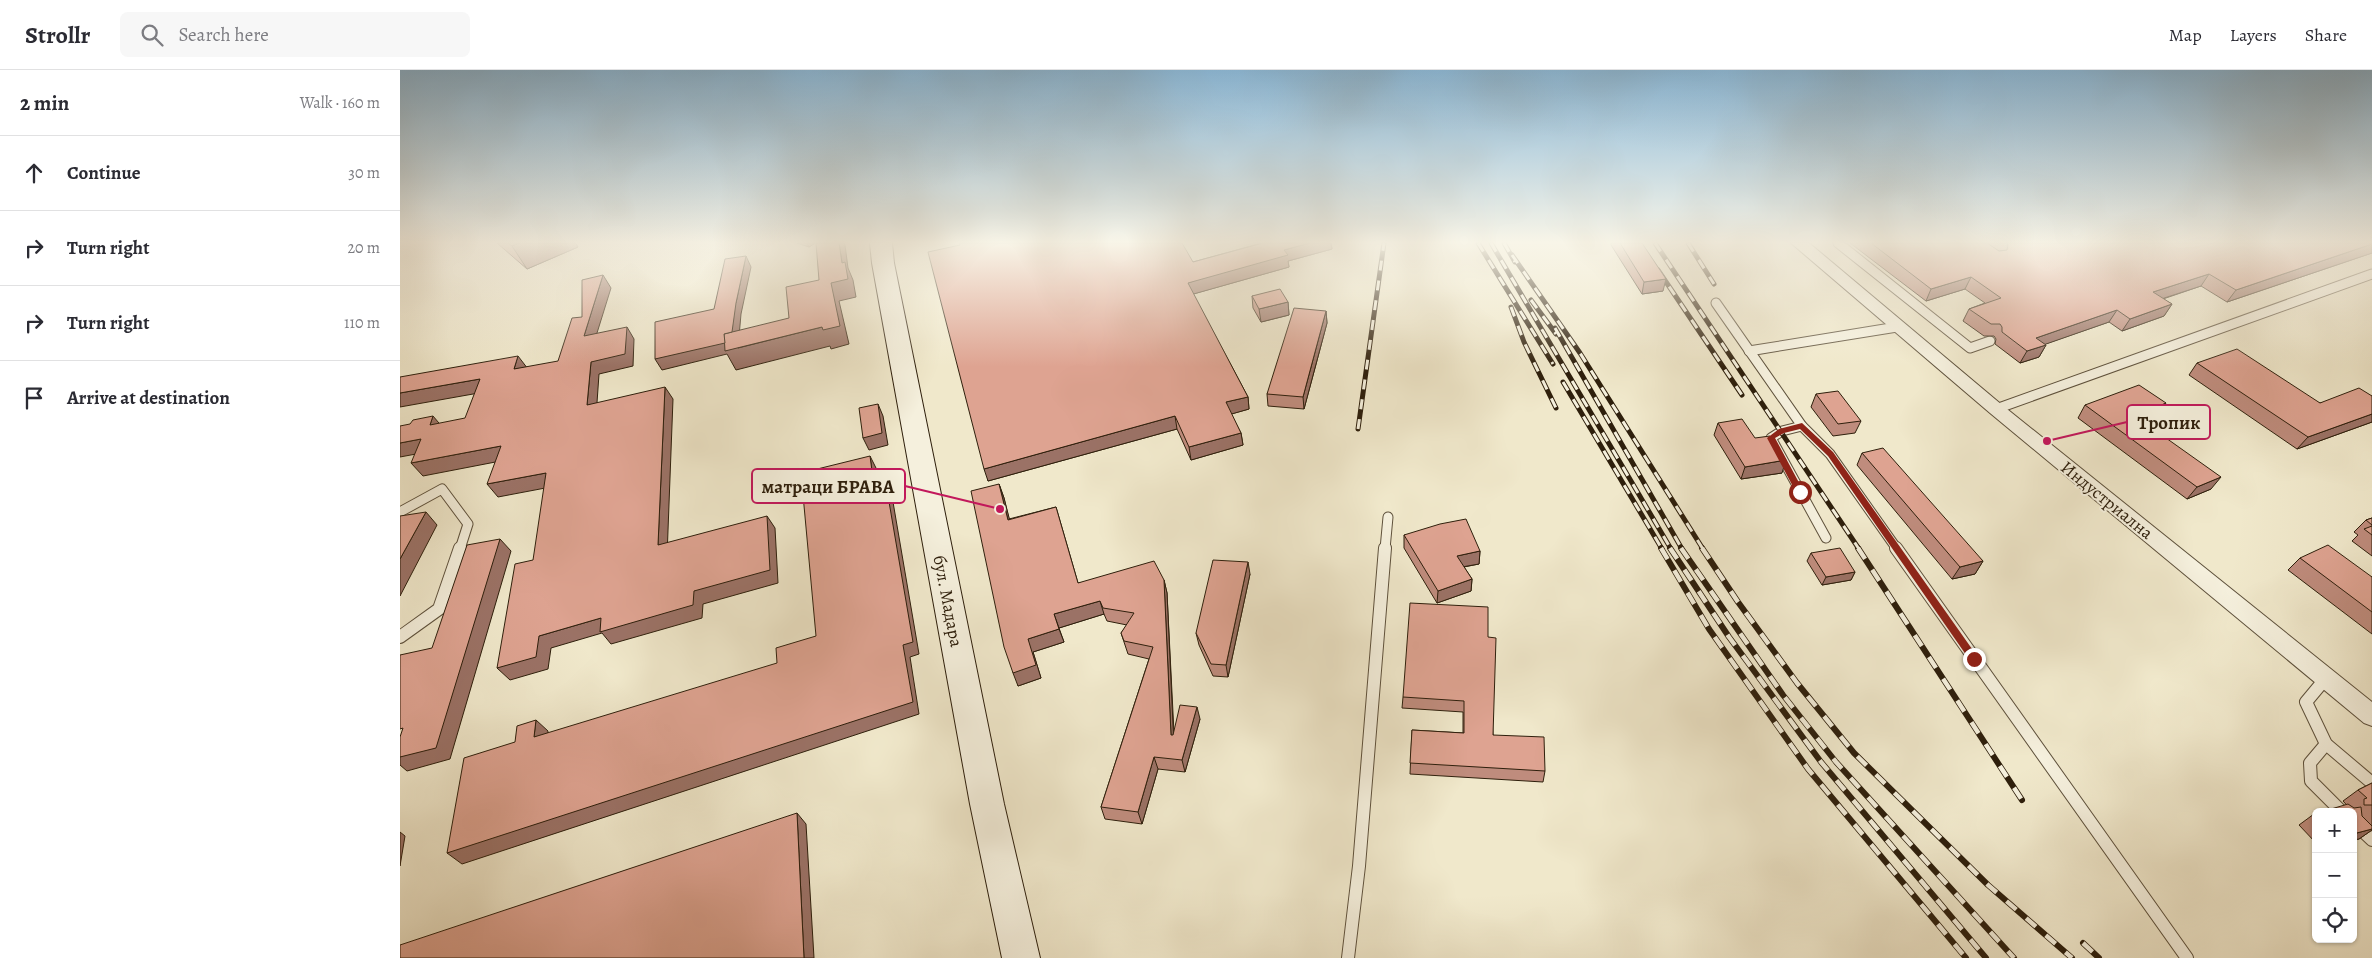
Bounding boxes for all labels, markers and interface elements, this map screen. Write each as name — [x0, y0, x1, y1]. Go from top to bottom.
search box — [120, 12, 470, 57]
text: Strollr — [25, 19, 90, 51]
icon: search — [138, 21, 166, 49]
text: Search here — [178, 22, 269, 48]
text: Map — [2169, 23, 2202, 47]
text: Layers — [2230, 23, 2277, 47]
text: Share — [2305, 23, 2347, 47]
text: 2 min — [20, 89, 69, 117]
text: Walk · 160 m — [300, 92, 380, 114]
icon: ahead — [20, 159, 48, 187]
text: Continue — [67, 160, 141, 186]
text: 30 m — [348, 162, 380, 184]
icon: right — [20, 234, 48, 262]
text: Turn right — [67, 235, 149, 261]
text: 20 m — [347, 237, 380, 259]
icon: right — [20, 309, 48, 337]
text: Turn right — [67, 310, 149, 336]
text: 110 m — [344, 312, 380, 334]
icon: arrive — [20, 384, 48, 412]
text: Arrive at destination — [67, 385, 230, 411]
callout: Тропик — [2127, 405, 2210, 439]
text: Тропик — [2138, 410, 2200, 436]
street label: Индустриална — [2056, 455, 2159, 545]
callout: матраци БРАВА — [752, 469, 905, 503]
text: матраци БРАВА — [762, 474, 896, 500]
route start — [1789, 481, 1812, 504]
street label: бул. Мадара — [927, 553, 969, 650]
route end — [1963, 648, 1986, 671]
map controls — [2312, 808, 2357, 943]
button: + — [2312, 808, 2357, 853]
button: − — [2312, 853, 2357, 898]
button: locate — [2312, 898, 2357, 943]

